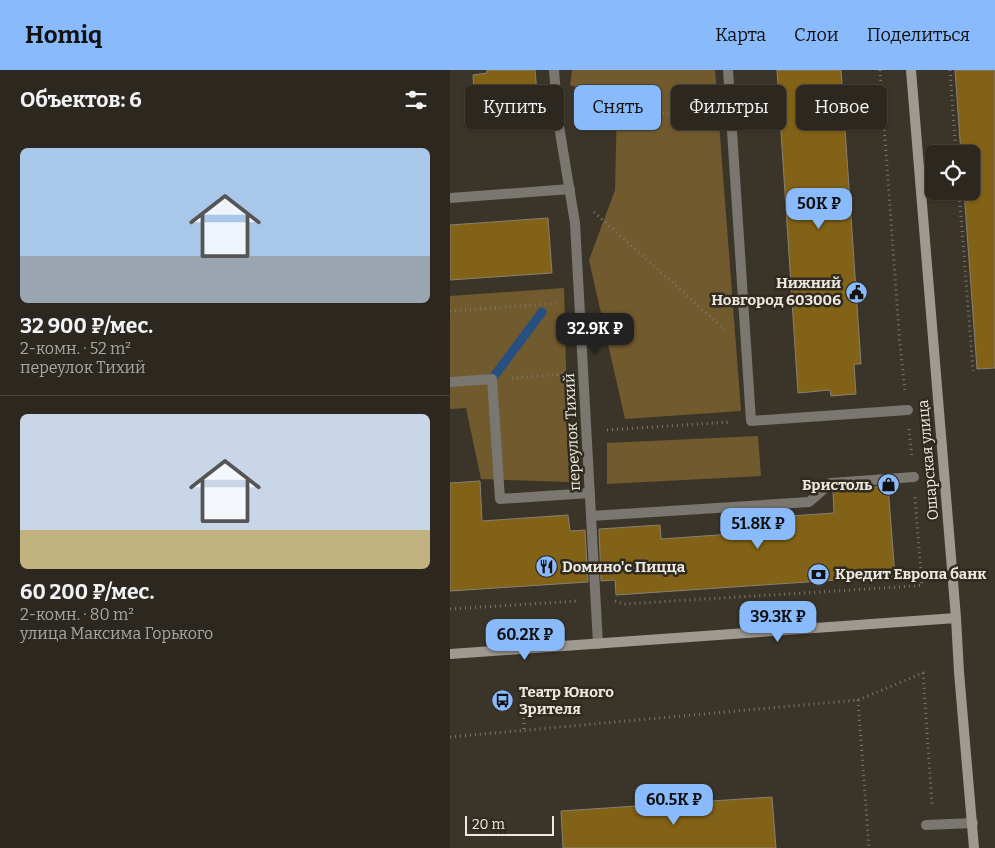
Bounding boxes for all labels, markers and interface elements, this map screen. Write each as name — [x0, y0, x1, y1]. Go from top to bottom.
text: Homiq — [25, 21, 102, 49]
text: Карта — [715, 24, 766, 46]
text: Слои — [794, 24, 839, 46]
text: Поделиться — [867, 24, 970, 46]
chip: Купить — [465, 85, 564, 130]
chip: Снять — [574, 85, 661, 130]
chip: Фильтры — [671, 85, 786, 130]
chip: Новое — [796, 85, 887, 130]
icon: filters — [402, 86, 430, 114]
text: Объектов: 6 — [20, 87, 142, 113]
map controls — [925, 145, 980, 200]
button: locate — [925, 145, 980, 200]
icon: home — [180, 181, 270, 271]
pin: 50K ₽ — [784, 188, 854, 230]
text: 50K ₽ — [797, 194, 841, 213]
place label: Нижний Новгород 603006 — [711, 274, 841, 309]
public building icon: Нижний Новгород 603006 — [845, 280, 869, 304]
pin: 32.9K ₽ — [549, 312, 641, 355]
text: 32 900 ₽/мес. — [20, 313, 153, 339]
text: 32.9K ₽ — [567, 319, 623, 338]
text: 2-комн. · 52 m² — [20, 339, 131, 358]
text: переулок Тихий — [20, 358, 146, 377]
street label: переулок Тихий — [560, 373, 584, 491]
street label: Ошарская улица — [914, 399, 942, 521]
icon: home — [180, 446, 270, 536]
shop icon: Бристоль — [876, 473, 900, 497]
place label: Бристоль — [802, 476, 872, 494]
pin: 51.8K ₽ — [712, 508, 804, 550]
text: 51.8K ₽ — [731, 514, 785, 533]
restaurant icon: Dомино'с Пицца — [534, 555, 558, 579]
place label: Dомино'с Пицца — [562, 558, 686, 576]
bank icon: Кредит Европа банк — [807, 562, 831, 586]
place label: Кредит Европа банк — [835, 565, 987, 583]
text: 60 200 ₽/мес. — [20, 579, 154, 605]
pin: 39.3K ₽ — [732, 600, 824, 643]
text: 2-комн. · 80 m² — [20, 605, 134, 624]
text: 39.3K ₽ — [750, 607, 806, 626]
pin: 60.2K ₽ — [479, 618, 571, 661]
text: улица Максима Горького — [20, 624, 213, 643]
text: 60.2K ₽ — [497, 625, 553, 644]
place label: Театр Юного Зрителя — [519, 683, 614, 718]
bus stop icon: Театр Юного Зрителя — [491, 689, 515, 713]
pin: 60.5K ₽ — [628, 784, 720, 826]
text: 60.5K ₽ — [646, 790, 702, 809]
scale bar — [465, 813, 554, 836]
text: 20 m — [472, 816, 505, 833]

